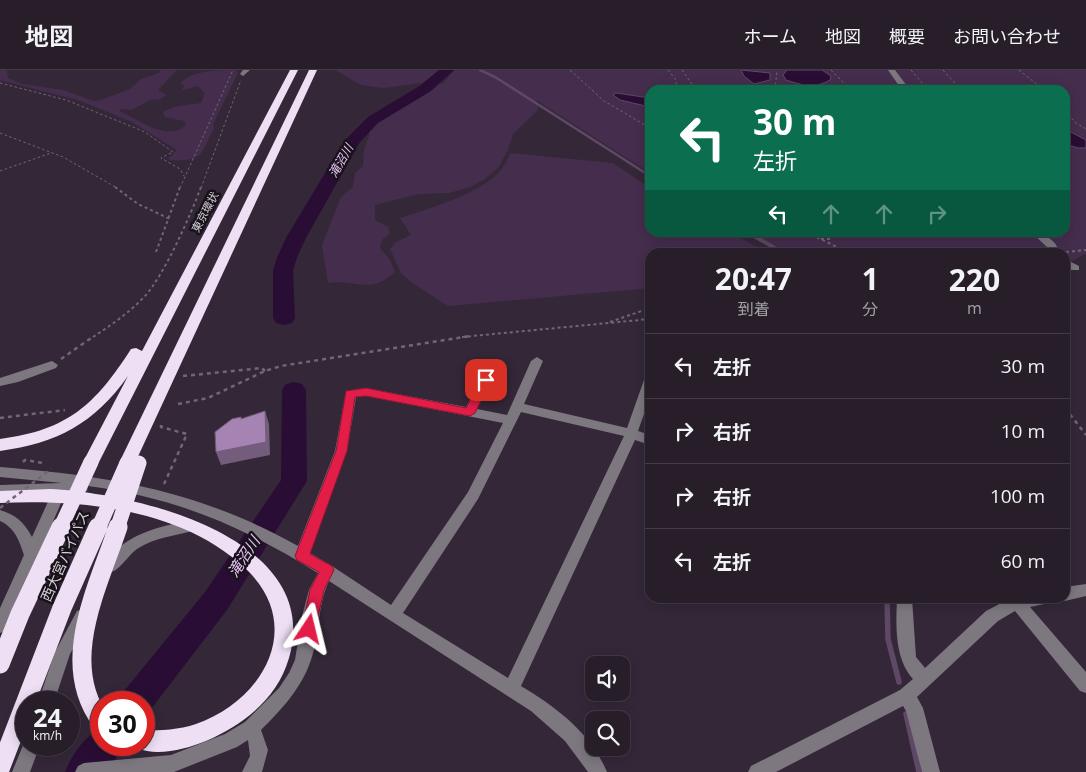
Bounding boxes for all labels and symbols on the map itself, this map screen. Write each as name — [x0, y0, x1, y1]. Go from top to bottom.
water label: 滝沼川 — [324, 139, 358, 181]
street label: 東京環状 — [188, 188, 222, 235]
pin — [465, 359, 507, 401]
street label: 西大宮バイパス — [36, 507, 93, 604]
water label: 滝沼川 — [223, 530, 265, 581]
position arrow — [282, 602, 334, 654]
speed limit sign: 30 — [90, 691, 155, 756]

